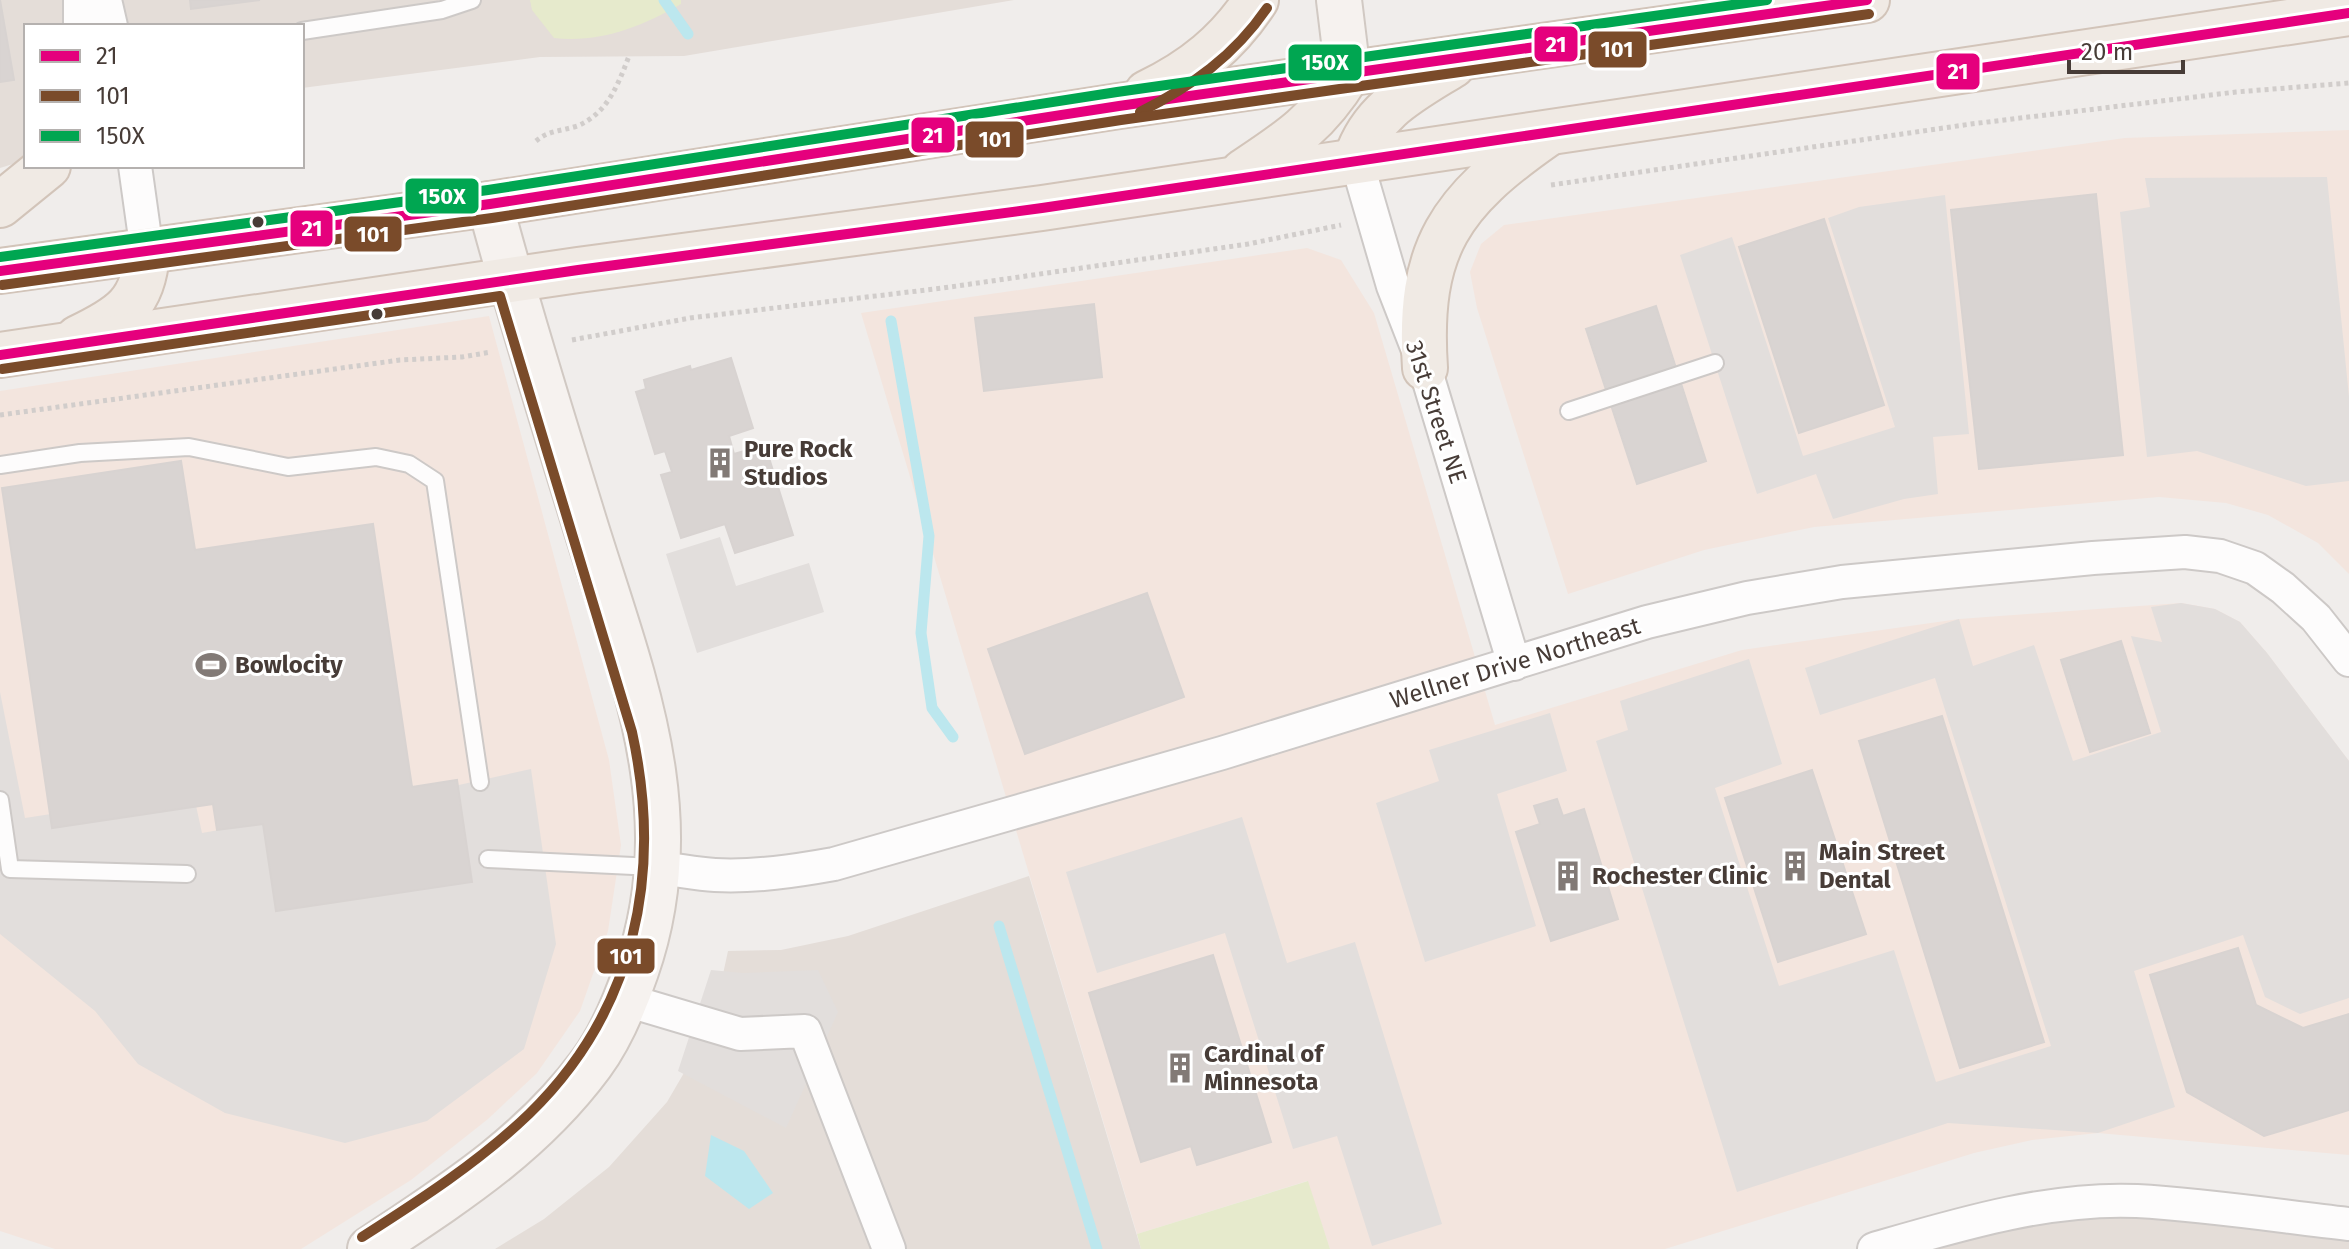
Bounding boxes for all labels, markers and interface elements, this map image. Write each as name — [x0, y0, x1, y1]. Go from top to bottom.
legend — [24, 24, 304, 168]
scale bar — [2069, 24, 2183, 74]
line badge: 21 — [1533, 25, 1579, 63]
line badge: 101 — [1587, 30, 1648, 69]
text: 21 — [1545, 31, 1567, 58]
text: 101 — [1601, 36, 1633, 63]
text: 20 m — [2081, 38, 2133, 66]
text: 21 — [96, 42, 118, 70]
line badge: 150X — [1287, 43, 1363, 82]
text: 150X — [1301, 49, 1349, 76]
line badge: 21 — [1935, 52, 1981, 91]
text: 21 — [1947, 58, 1969, 85]
text: 101 — [96, 82, 130, 110]
line badge: 21 — [910, 116, 956, 154]
line badge: 101 — [964, 120, 1025, 159]
text: 150X — [96, 122, 145, 150]
text: 21 — [922, 122, 944, 149]
text: 101 — [979, 126, 1011, 153]
line badge: 150X — [404, 177, 480, 215]
text: 150X — [418, 183, 466, 210]
line badge: 21 — [289, 209, 334, 248]
unlabelled marker — [250, 214, 266, 230]
text: 21 — [301, 215, 323, 242]
line badge: 101 — [343, 215, 403, 253]
text: 101 — [357, 221, 389, 248]
unlabelled marker — [369, 306, 385, 322]
street label: 31st Street NE — [1400, 337, 1472, 487]
place label: Pure Rock Studios — [744, 435, 853, 491]
building icon: Pure Rock Studios — [703, 446, 737, 480]
street label: Wellner Drive Northeast — [1387, 611, 1644, 714]
sports icon: Bowlocity — [194, 648, 228, 682]
place label: Bowlocity — [235, 651, 343, 679]
place label: Main Street Dental — [1819, 838, 1946, 894]
building icon: Main Street Dental — [1778, 849, 1812, 883]
building icon: Rochester Clinic — [1551, 859, 1585, 893]
place label: Rochester Clinic — [1592, 862, 1768, 890]
line badge: 101 — [596, 937, 656, 975]
text: 101 — [610, 943, 642, 970]
place label: Cardinal of Minnesota — [1204, 1040, 1325, 1096]
building icon: Cardinal of Minnesota — [1163, 1051, 1197, 1085]

